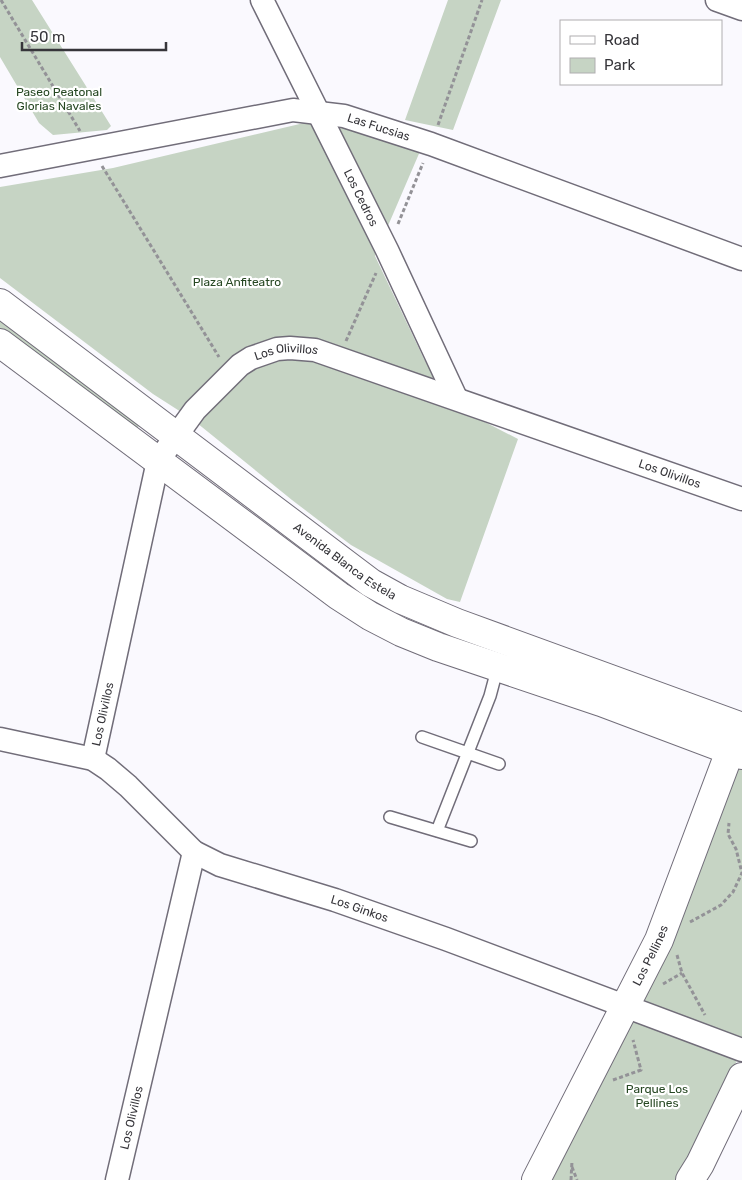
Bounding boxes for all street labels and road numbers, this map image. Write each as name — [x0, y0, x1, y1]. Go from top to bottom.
street label: Las Fucsias — [346, 111, 412, 144]
street label: Los Cedros — [341, 167, 381, 229]
street label: Los Olivillos — [252, 341, 320, 363]
street label: Los Olivillos — [637, 456, 703, 491]
street label: Avenida Blanca Estela — [291, 520, 399, 603]
street label: Los Olivillos — [89, 681, 117, 747]
street label: Los Ginkos — [329, 892, 390, 925]
street label: Los Pellines — [630, 923, 671, 988]
street label: Los Olivillos — [117, 1084, 146, 1151]

